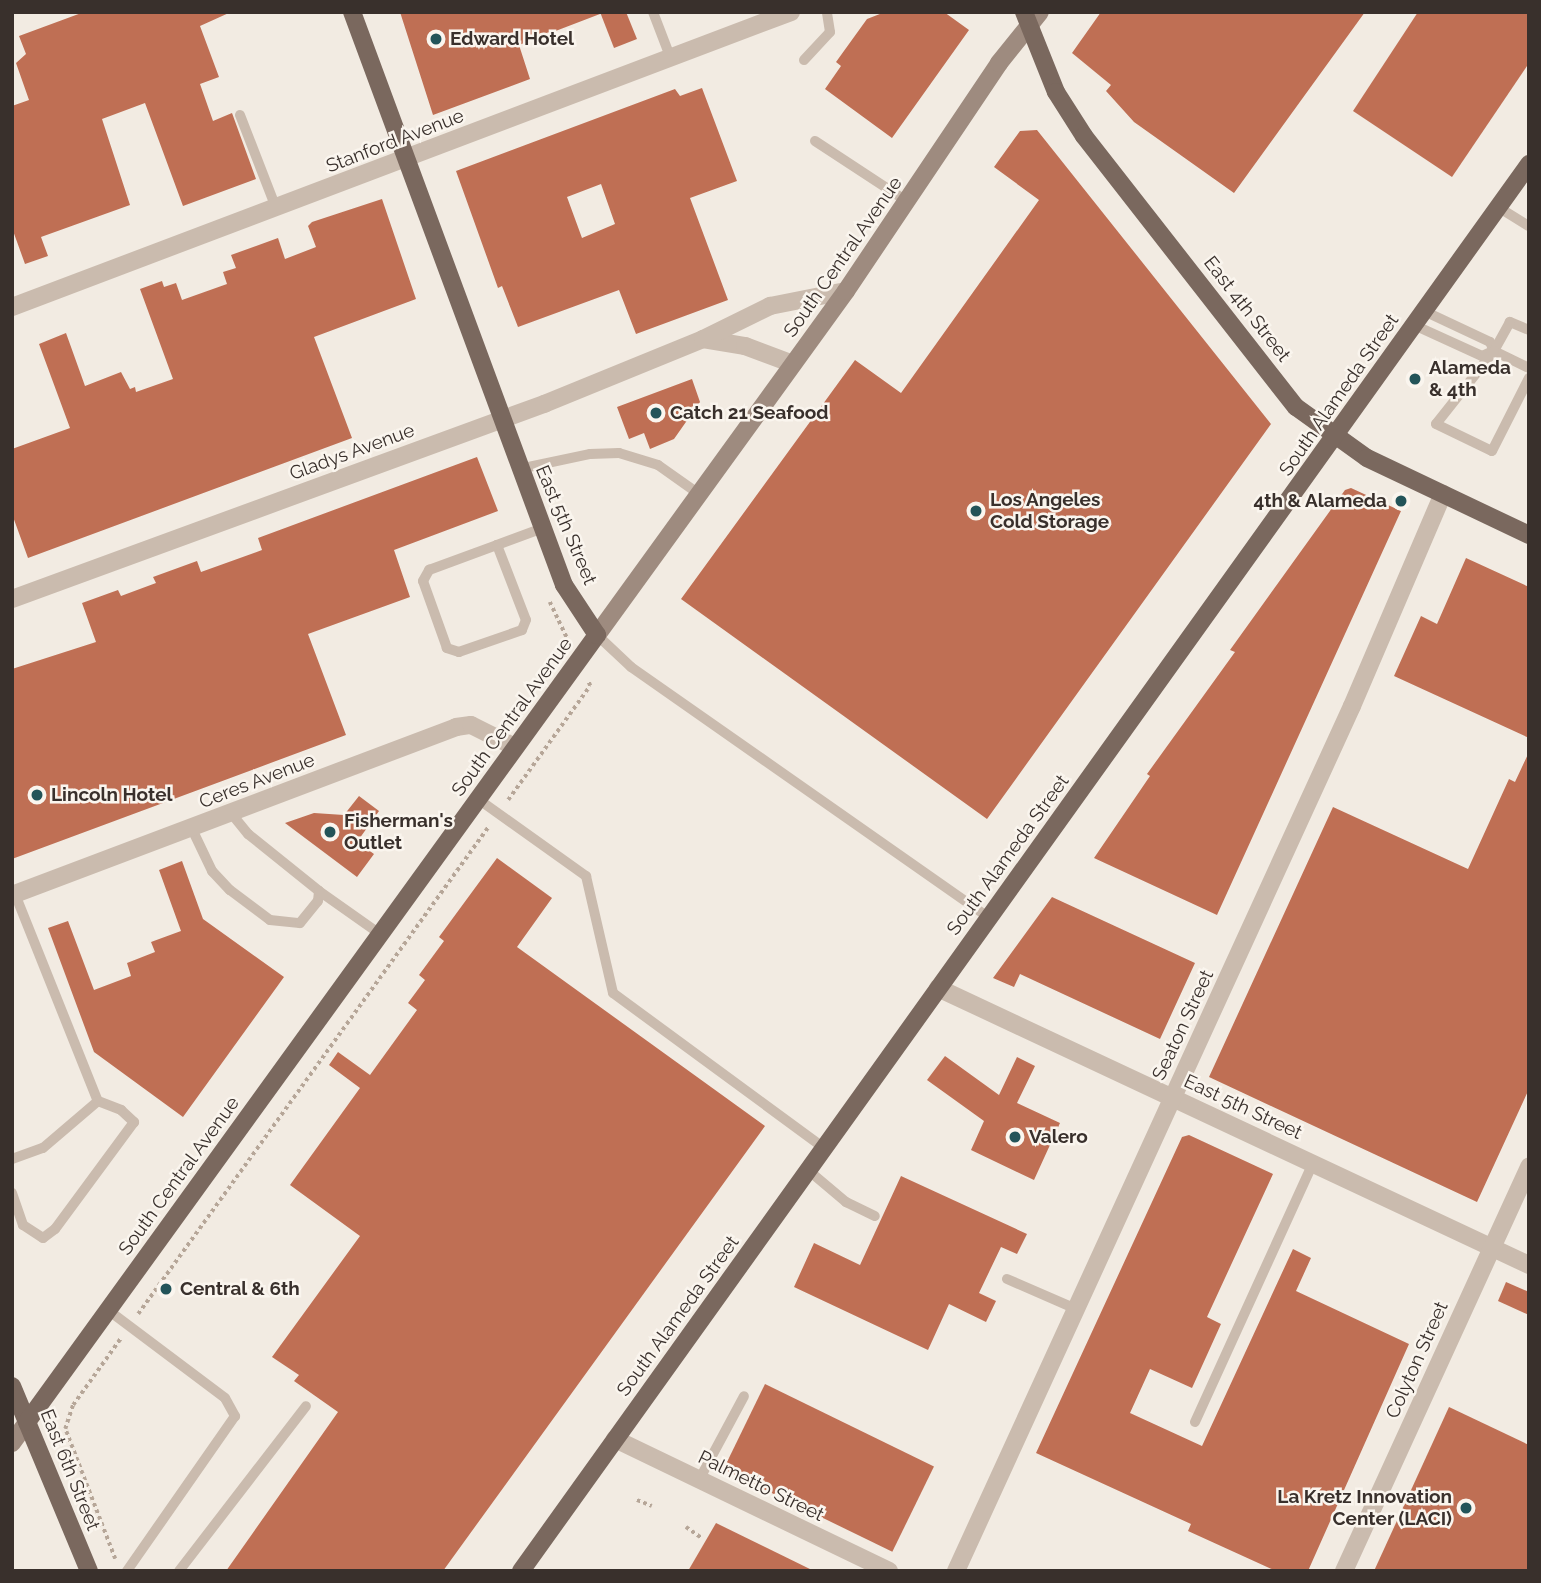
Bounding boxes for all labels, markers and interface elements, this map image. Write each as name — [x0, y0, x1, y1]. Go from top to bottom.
place label: Edward Hotel — [450, 28, 574, 50]
marker: Edward Hotel — [428, 31, 444, 47]
street label: Stanford Avenue — [323, 104, 467, 178]
street label: South Central Avenue — [779, 172, 907, 342]
street label: East 4th Street — [1199, 252, 1295, 366]
street label: South Alameda Street — [1274, 309, 1404, 481]
place label: Alameda & 4th — [1429, 357, 1511, 401]
marker: Alameda & 4th — [1407, 371, 1423, 387]
place label: Catch 21 Seafood — [670, 402, 829, 424]
marker: Catch 21 Seafood — [648, 405, 664, 421]
street label: Gladys Avenue — [286, 419, 418, 485]
street label: East 5th Street — [531, 462, 601, 588]
place label: Los Angeles Cold Storage — [990, 489, 1109, 533]
place label: 4th & Alameda — [1253, 490, 1387, 512]
marker: 4th & Alameda — [1393, 493, 1409, 509]
marker: Los Angeles Cold Storage — [968, 503, 984, 519]
street label: South Central Avenue — [446, 633, 578, 801]
street label: Ceres Avenue — [196, 748, 318, 814]
street label: South Alameda Street — [942, 770, 1074, 940]
place label: Lincoln Hotel — [51, 784, 173, 806]
marker: Lincoln Hotel — [29, 787, 45, 803]
place label: Fisherman's Outlet — [344, 810, 453, 854]
marker: Fisherman's Outlet — [322, 824, 338, 840]
street label: Seaton Street — [1148, 966, 1218, 1084]
street label: East 5th Street — [1180, 1070, 1306, 1144]
street label: South Central Avenue — [113, 1092, 245, 1260]
place label: Valero — [1029, 1126, 1088, 1148]
marker: Valero — [1007, 1129, 1023, 1145]
street label: South Alameda Street — [612, 1231, 744, 1401]
place label: Central & 6th — [180, 1278, 300, 1300]
marker: Central & 6th — [158, 1281, 174, 1297]
street label: Colyton Street — [1381, 1298, 1453, 1422]
street label: East 6th Street — [35, 1406, 105, 1534]
street label: Palmetto Street — [694, 1446, 828, 1526]
place label: La Kretz Innovation Center (LACI) — [1277, 1486, 1452, 1530]
marker: La Kretz Innovation Center (LACI) — [1458, 1500, 1474, 1516]

